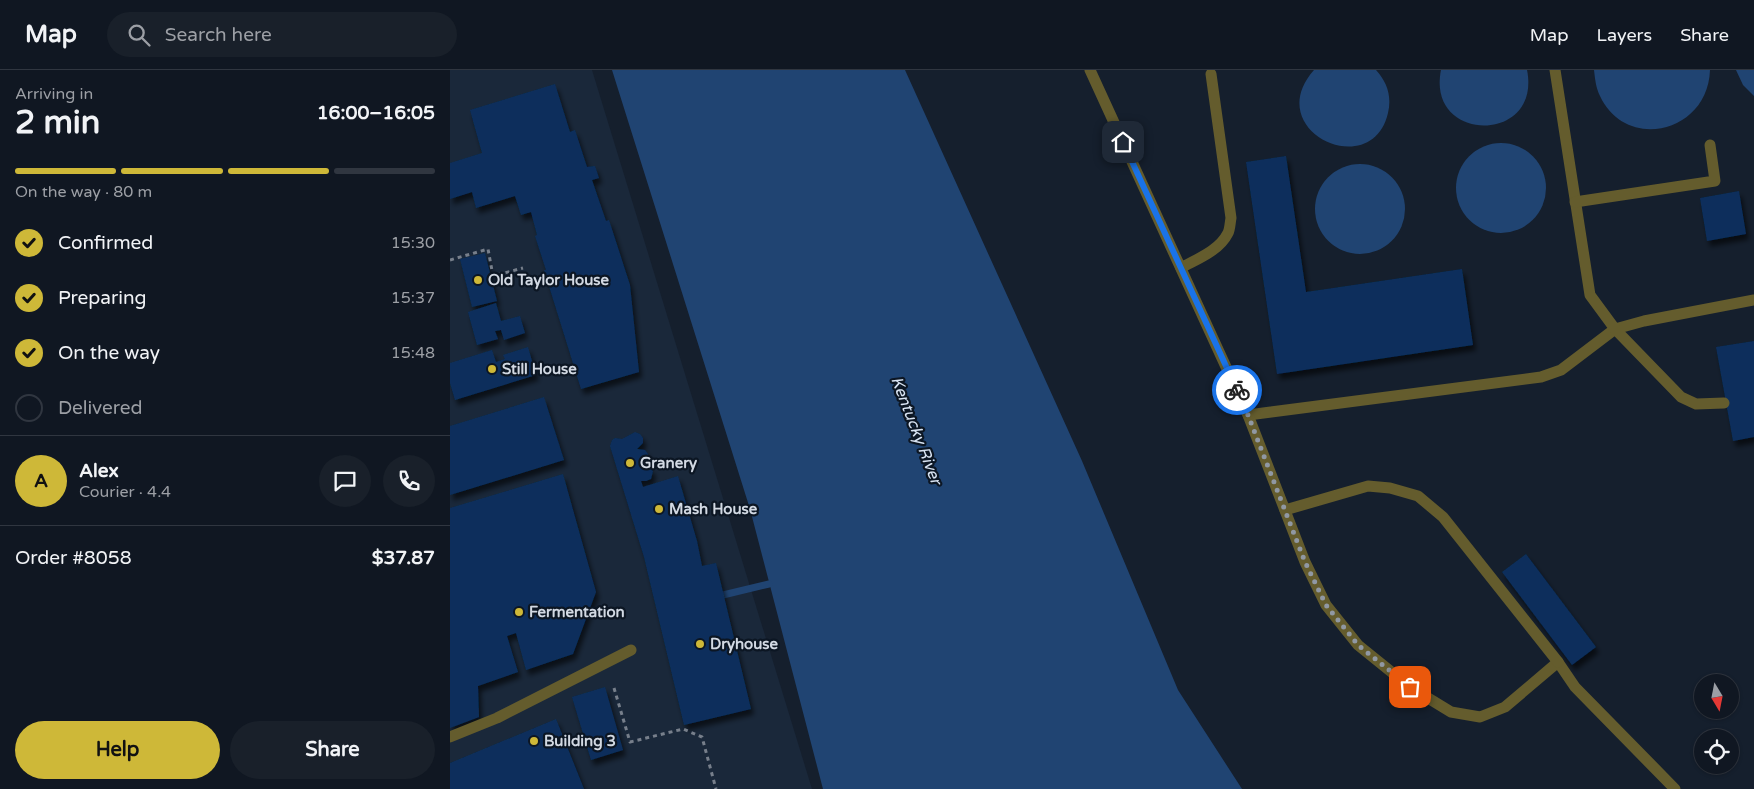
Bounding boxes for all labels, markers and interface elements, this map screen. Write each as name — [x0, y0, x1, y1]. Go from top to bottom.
search box — [107, 12, 457, 57]
text: Map — [25, 20, 77, 49]
icon: search — [125, 21, 153, 49]
text: Search here — [165, 24, 272, 46]
text: Map — [1530, 24, 1569, 46]
text: Layers — [1597, 24, 1652, 46]
text: Share — [1680, 24, 1729, 46]
text: Arriving in — [15, 84, 93, 104]
text: 16:00–16:05 — [317, 102, 435, 124]
text: 2 min — [15, 104, 100, 142]
pin — [1102, 121, 1144, 163]
icon: home — [1109, 128, 1137, 156]
text: On the way · 80 m — [15, 182, 152, 202]
icon: check — [15, 229, 43, 257]
text: Confirmed — [58, 232, 153, 254]
text: 15:30 — [391, 233, 435, 253]
place label: Old Taylor House — [488, 271, 610, 290]
marker: Old Taylor House — [472, 274, 484, 286]
icon: check — [15, 284, 43, 312]
text: Preparing — [58, 287, 147, 309]
text: 15:37 — [391, 288, 435, 308]
icon: check — [15, 339, 43, 367]
text: On the way — [58, 342, 160, 364]
text: 15:48 — [391, 343, 435, 363]
place label: Still House — [502, 360, 577, 378]
marker: Still House — [486, 363, 498, 375]
courier — [1212, 365, 1262, 415]
water label: Kentucky River — [886, 374, 947, 489]
icon: bike — [1223, 376, 1251, 404]
text: Delivered — [58, 397, 143, 419]
place label: Granery — [640, 454, 697, 473]
button: chat — [319, 455, 371, 507]
button: phone — [383, 455, 435, 507]
marker: Granery — [624, 457, 636, 469]
text: Alex — [79, 460, 119, 482]
text: A — [34, 470, 48, 492]
text: Courier · 4.4 — [79, 482, 171, 502]
place label: Mash House — [669, 500, 758, 518]
marker: Mash House — [653, 503, 665, 515]
text: Order #8058 — [15, 547, 132, 569]
text: $37.87 — [372, 547, 435, 569]
place label: Fermentation — [529, 603, 625, 621]
marker: Fermentation — [513, 606, 525, 618]
place label: Dryhouse — [710, 635, 779, 654]
marker: Dryhouse — [694, 638, 706, 650]
pin — [1389, 666, 1431, 708]
icon: bag — [1396, 673, 1424, 701]
north arrow — [1694, 674, 1739, 719]
map controls — [1694, 674, 1739, 774]
button: Help — [15, 721, 220, 779]
button: Share — [230, 721, 435, 779]
button: locate — [1694, 729, 1739, 774]
place label: Building 3 — [544, 732, 616, 751]
marker: Building 3 — [528, 735, 540, 747]

